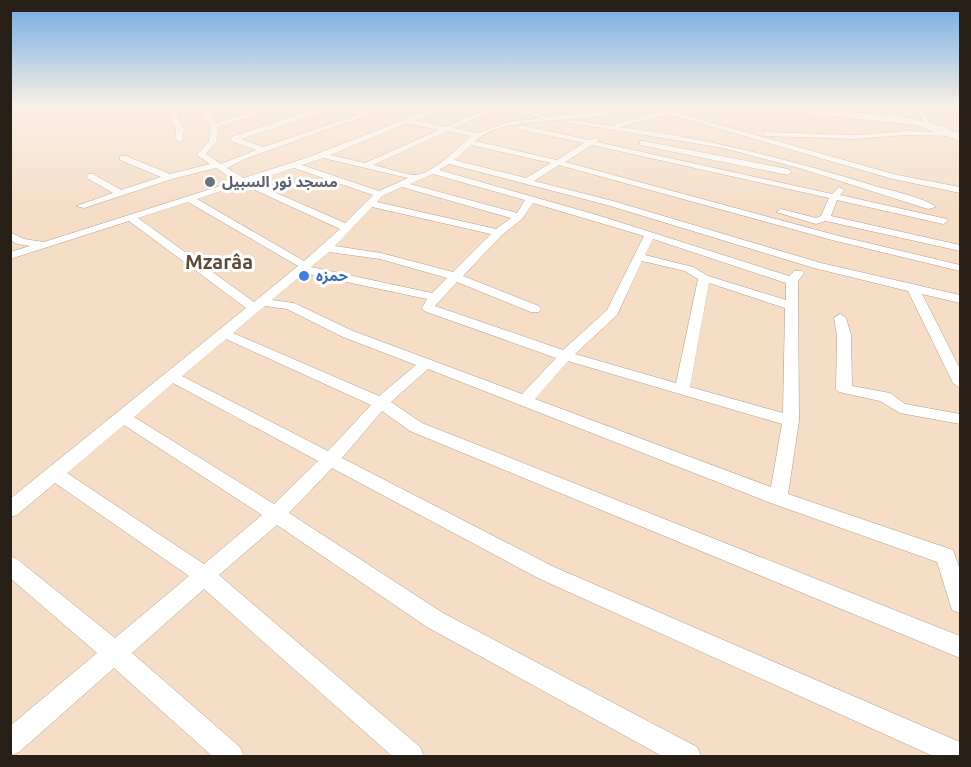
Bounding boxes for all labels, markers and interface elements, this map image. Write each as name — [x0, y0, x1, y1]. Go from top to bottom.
place label: مسجد نور السبيل — [222, 173, 338, 191]
marker: مسجد نور السبيل — [203, 175, 217, 189]
district label: Mzarâa — [185, 250, 253, 273]
place label: حمزه — [316, 267, 349, 285]
marker: حمزه — [297, 269, 311, 283]

